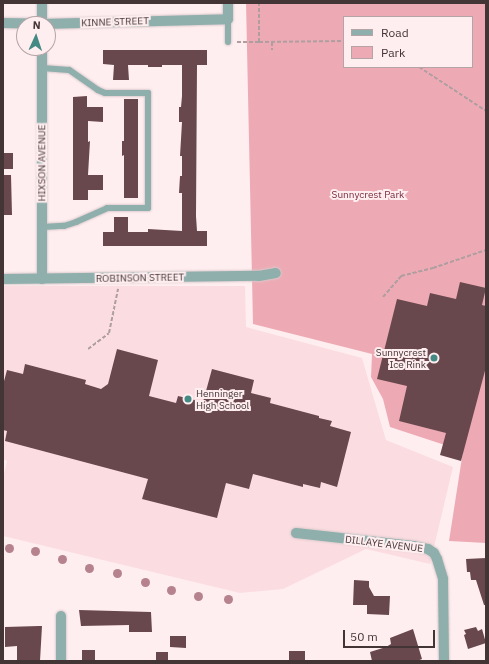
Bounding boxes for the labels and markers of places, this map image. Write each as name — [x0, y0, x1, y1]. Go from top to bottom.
place label: Sunnycrest Ice Rink — [376, 346, 426, 370]
marker: Sunnycrest Ice Rink — [429, 353, 439, 363]
place label: Henninger High School — [196, 387, 249, 410]
marker: Henninger High School — [183, 394, 193, 404]

